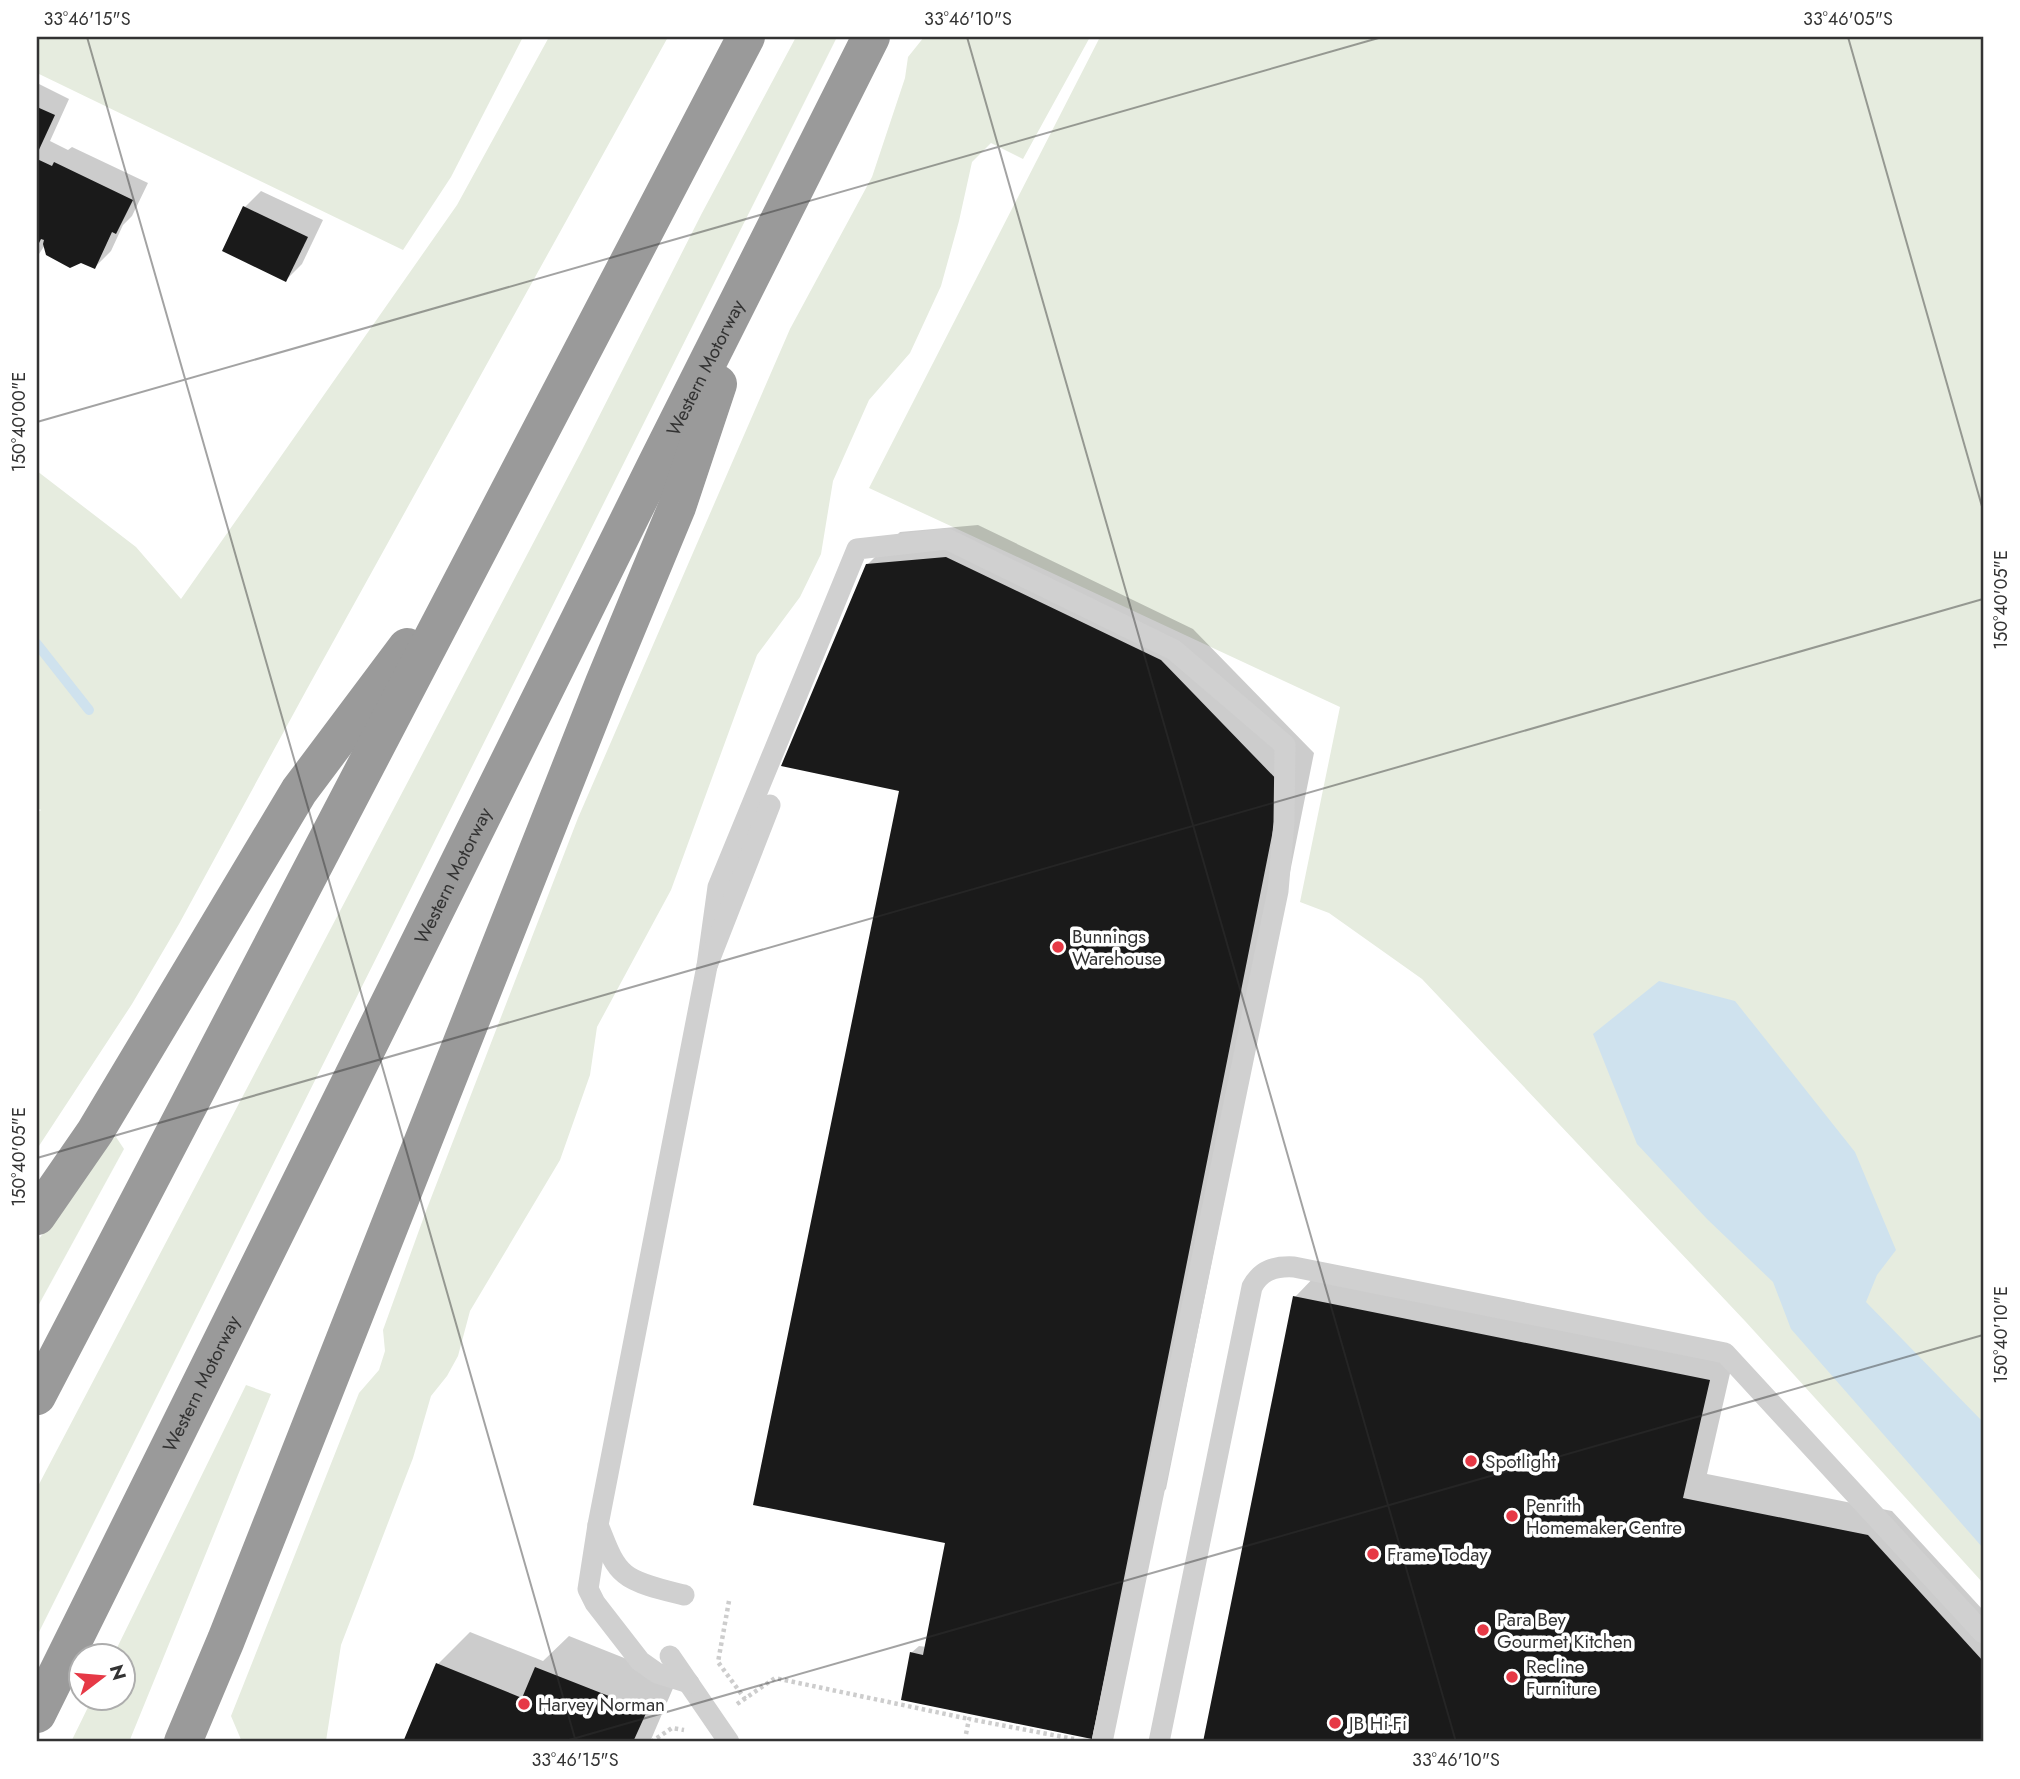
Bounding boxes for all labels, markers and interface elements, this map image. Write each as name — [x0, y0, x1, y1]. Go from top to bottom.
text: 33°46'15"S — [43, 6, 131, 32]
text: 33°46'10"S — [924, 6, 1012, 32]
text: 33°46'05"S — [1803, 6, 1893, 32]
street label: Western Motorway — [659, 294, 751, 440]
text: 150°40'00"E — [6, 372, 32, 472]
text: 150°40'05"E — [1988, 550, 2014, 650]
street label: Western Motorway — [407, 802, 498, 948]
place label: Bunnings Warehouse — [1072, 923, 1162, 972]
marker: Bunnings Warehouse — [1050, 939, 1066, 955]
text: 150°40'05"E — [6, 1107, 32, 1207]
text: 150°40'10"E — [1988, 1286, 2014, 1384]
street label: Western Motorway — [156, 1310, 246, 1456]
place label: Spotlight — [1485, 1448, 1556, 1475]
marker: Spotlight — [1463, 1453, 1479, 1469]
place label: Penrith Homemaker Centre — [1526, 1492, 1682, 1541]
marker: Penrith Homemaker Centre — [1504, 1508, 1520, 1524]
place label: Frame Today — [1387, 1541, 1488, 1568]
marker: Frame Today — [1365, 1546, 1381, 1562]
place label: Para Bey Gourmet Kitchen — [1497, 1606, 1633, 1655]
marker: Para Bey Gourmet Kitchen — [1475, 1622, 1491, 1638]
north arrow — [66, 1642, 136, 1712]
place label: Recline Furniture — [1526, 1653, 1597, 1702]
text: N — [103, 1661, 133, 1683]
marker: Recline Furniture — [1504, 1669, 1520, 1685]
place label: Harvey Norman — [538, 1691, 665, 1718]
marker: Harvey Norman — [516, 1696, 532, 1712]
place label: JB Hi-Fi — [1346, 1710, 1407, 1737]
marker: JB Hi-Fi — [1327, 1715, 1343, 1731]
text: 33°46'15"S — [531, 1747, 619, 1773]
text: 33°46'10"S — [1412, 1747, 1500, 1773]

